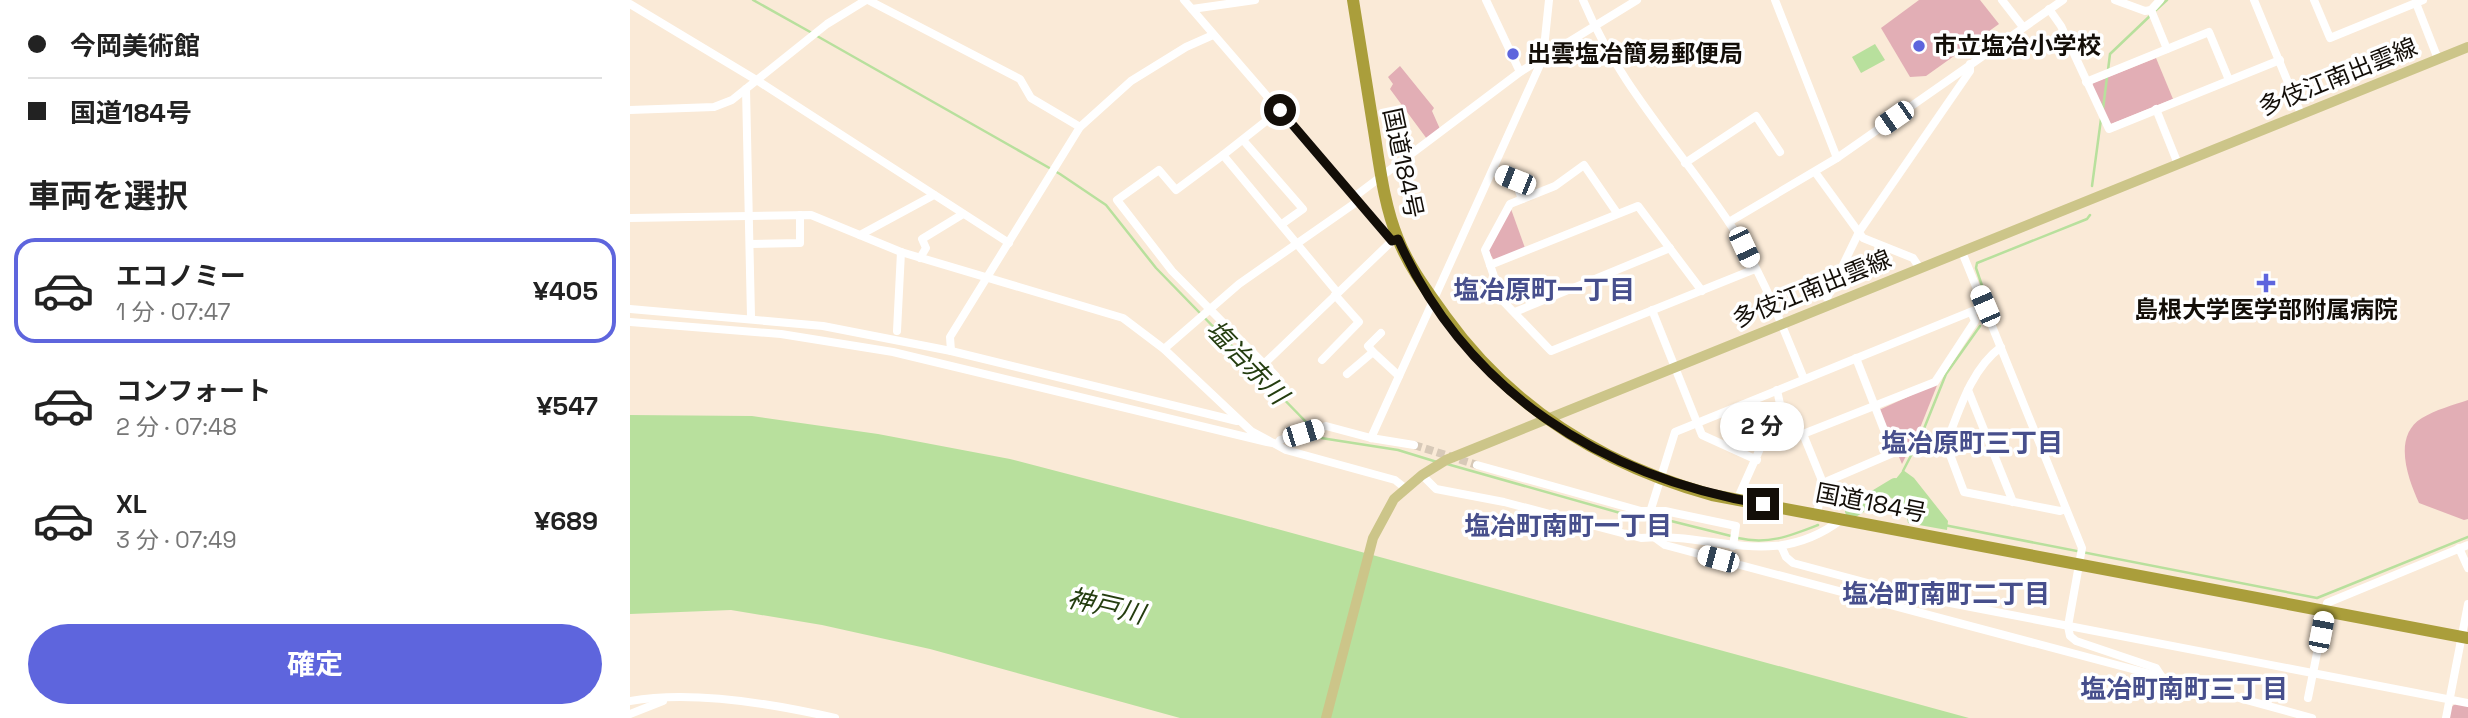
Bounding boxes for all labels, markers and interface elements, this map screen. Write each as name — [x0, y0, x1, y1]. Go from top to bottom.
text: 今岡美術館 — [70, 29, 200, 63]
place label: 市立塩冶小学校 — [1933, 30, 2101, 61]
street label: 多伎江南出雲線 — [2254, 31, 2422, 122]
place label: 出雲塩冶簡易郵便局 — [1527, 38, 1743, 69]
marker: 市立塩冶小学校 — [1911, 38, 1927, 54]
marker: 出雲塩冶簡易郵便局 — [1505, 46, 1521, 62]
route start — [1264, 94, 1296, 126]
text: 国道184号 — [70, 96, 192, 130]
car — [1871, 97, 1918, 139]
street label: 国道184号 — [1377, 105, 1430, 221]
car — [1492, 162, 1539, 198]
text: 車両を選択 — [28, 176, 188, 216]
car — [1726, 224, 1763, 270]
street label: 多伎江南出雲線 — [1728, 243, 1896, 334]
icon: car — [32, 259, 95, 322]
text: エコノミー — [116, 259, 246, 293]
district label: 塩冶原町一丁目 — [1453, 273, 1635, 307]
marker: 島根大学医学部附属病院 — [2256, 273, 2276, 293]
text: ¥405 — [533, 274, 598, 308]
car — [1968, 283, 2003, 329]
place label: 島根大学医学部附属病院 — [2134, 294, 2398, 325]
text: 1 分 · 07:47 — [116, 297, 230, 327]
water label: 塩冶赤川 — [1199, 313, 1297, 413]
icon: car — [32, 374, 95, 437]
text: コンフォート — [116, 374, 271, 408]
text: ¥547 — [536, 389, 598, 423]
callout: 2 分 — [1721, 402, 1805, 452]
text: 2 分 — [1741, 411, 1783, 441]
text: 2 分 · 07:48 — [116, 412, 237, 442]
car — [1280, 417, 1327, 449]
district label: 塩冶原町三丁目 — [1881, 426, 2063, 460]
street label: 国道184号 — [1813, 477, 1929, 528]
text: XL — [116, 487, 147, 521]
route end — [1747, 488, 1779, 520]
icon: car — [32, 489, 95, 552]
text: ¥689 — [534, 504, 598, 538]
district label: 塩冶町南町一丁目 — [1464, 509, 1672, 543]
text: 3 分 · 07:49 — [116, 525, 237, 555]
car — [1695, 543, 1742, 575]
district label: 塩冶町南町二丁目 — [1842, 577, 2050, 611]
water label: 神戸川 — [1064, 581, 1151, 632]
car — [2307, 609, 2336, 655]
button: 確定 — [28, 624, 602, 704]
district label: 塩冶町南町三丁目 — [2080, 672, 2288, 706]

